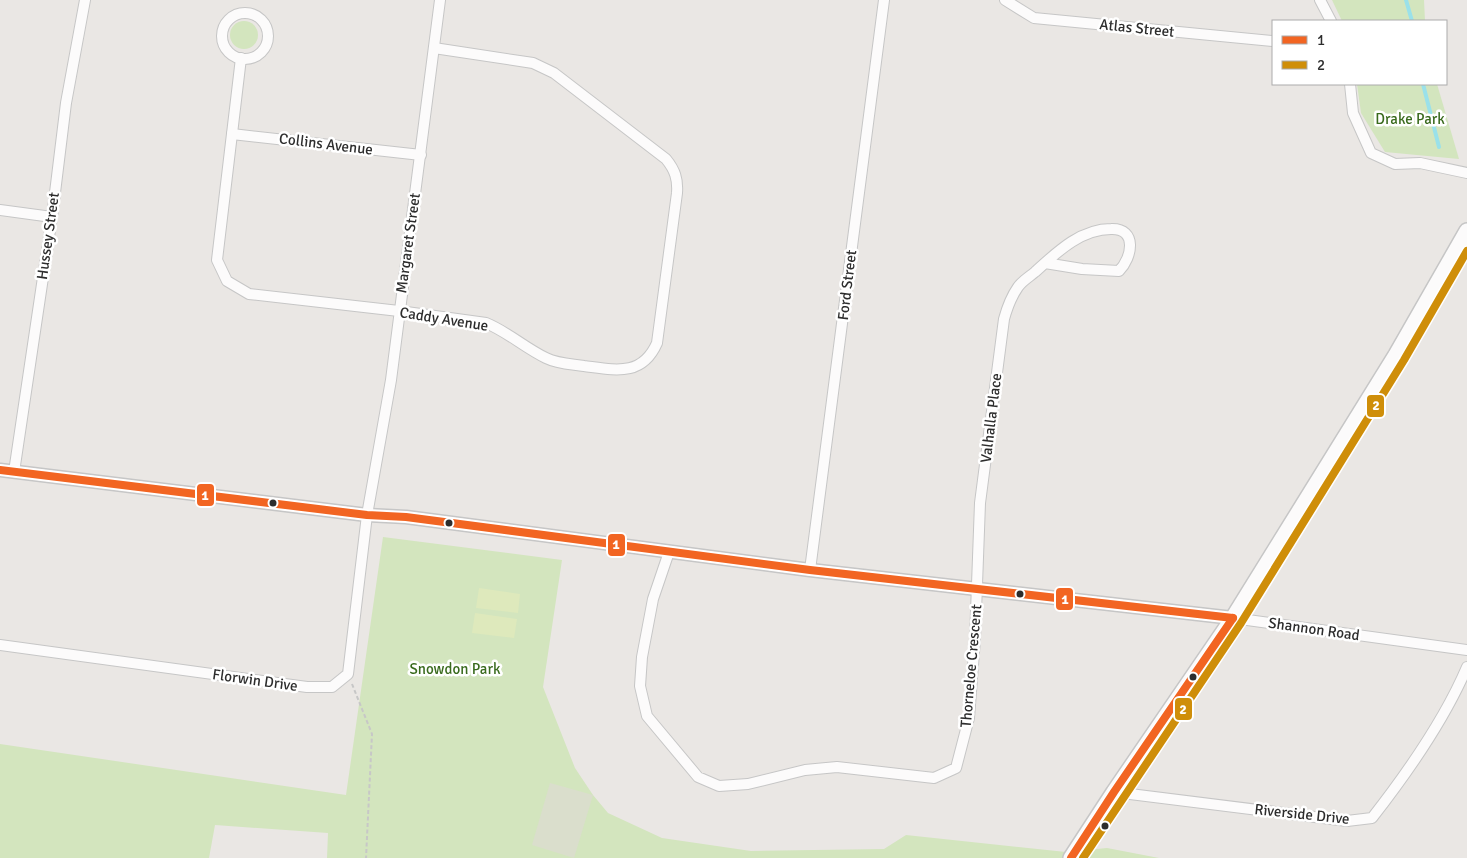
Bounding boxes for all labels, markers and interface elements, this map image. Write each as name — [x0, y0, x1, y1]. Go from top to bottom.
street label: Atlas Street — [1099, 15, 1175, 41]
legend — [1272, 20, 1447, 85]
text: 1 — [1317, 31, 1325, 49]
text: 2 — [1317, 56, 1325, 74]
park label: Drake Park — [1375, 110, 1445, 128]
street label: Collins Avenue — [278, 129, 374, 159]
street label: Hussey Street — [33, 191, 63, 281]
street label: Margaret Street — [392, 192, 424, 294]
street label: Ford Street — [834, 249, 860, 321]
street label: Caddy Avenue — [398, 303, 490, 335]
street label: Valhalla Place — [977, 372, 1005, 464]
line badge: 2 — [1366, 394, 1385, 418]
text: 2 — [1372, 397, 1380, 414]
line badge: 1 — [196, 483, 215, 507]
text: 1 — [201, 487, 209, 504]
unlabelled marker — [268, 498, 278, 508]
unlabelled marker — [444, 518, 454, 528]
line badge: 1 — [607, 533, 626, 557]
text: 1 — [612, 536, 620, 553]
line badge: 1 — [1055, 587, 1074, 611]
unlabelled marker — [1015, 589, 1025, 599]
text: 1 — [1061, 591, 1069, 608]
street label: Thorneloe Crescent — [957, 604, 985, 728]
street label: Shannon Road — [1267, 614, 1361, 644]
park label: Snowdon Park — [409, 660, 501, 678]
street label: Florwin Drive — [211, 665, 299, 695]
unlabelled marker — [1188, 672, 1198, 682]
line badge: 2 — [1174, 697, 1193, 721]
text: 2 — [1179, 701, 1187, 718]
street label: Riverside Drive — [1254, 800, 1350, 828]
unlabelled marker — [1100, 821, 1110, 831]

